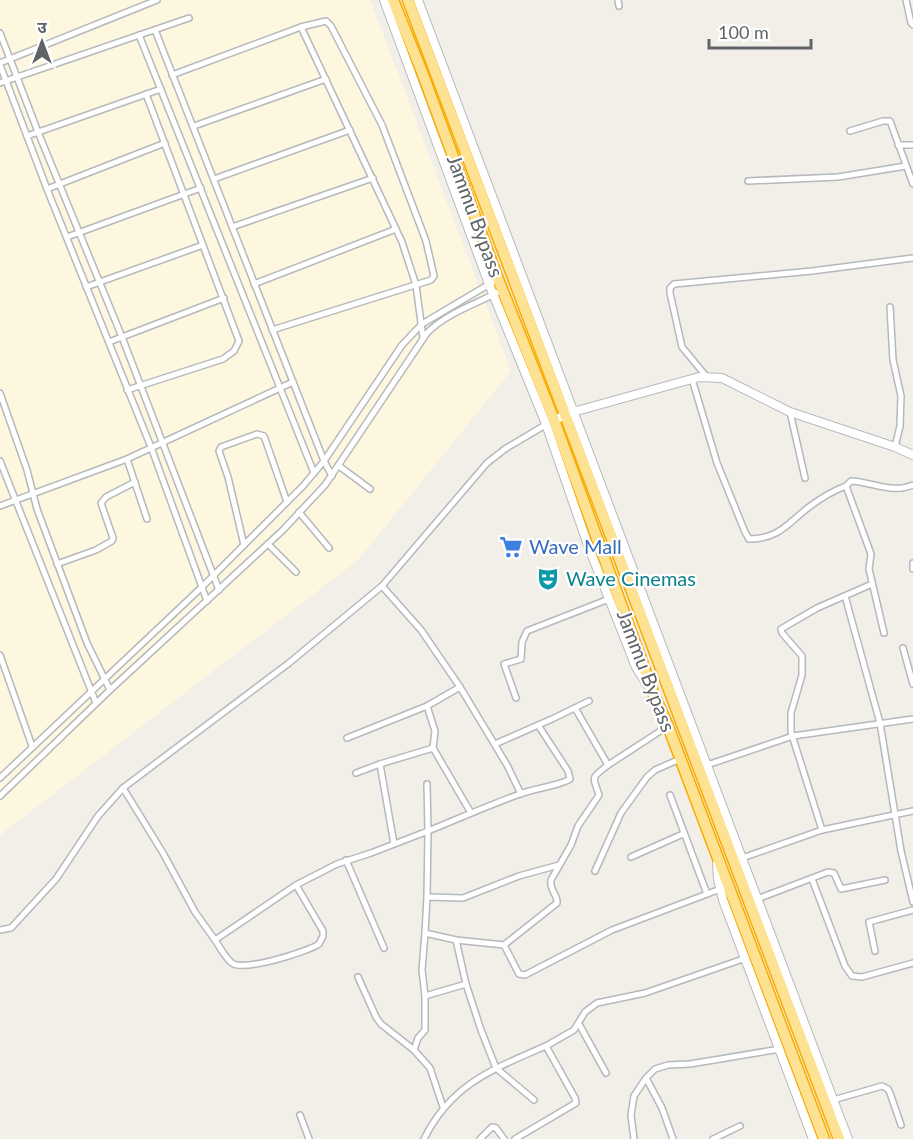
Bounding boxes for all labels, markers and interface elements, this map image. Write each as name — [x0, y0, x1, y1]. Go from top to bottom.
north arrow — [12, 12, 72, 72]
scale bar — [709, 12, 811, 50]
text: उ — [37, 17, 47, 36]
text: 100 m — [718, 21, 769, 43]
street label: Jammu Bypass — [443, 151, 509, 280]
supermarket icon: Wave Mall — [498, 534, 524, 560]
place label: Wave Mall — [529, 534, 622, 558]
theatre icon: Wave Cinemas — [535, 566, 561, 592]
place label: Wave Cinemas — [566, 566, 696, 590]
street label: Jammu Bypass — [613, 606, 681, 735]

